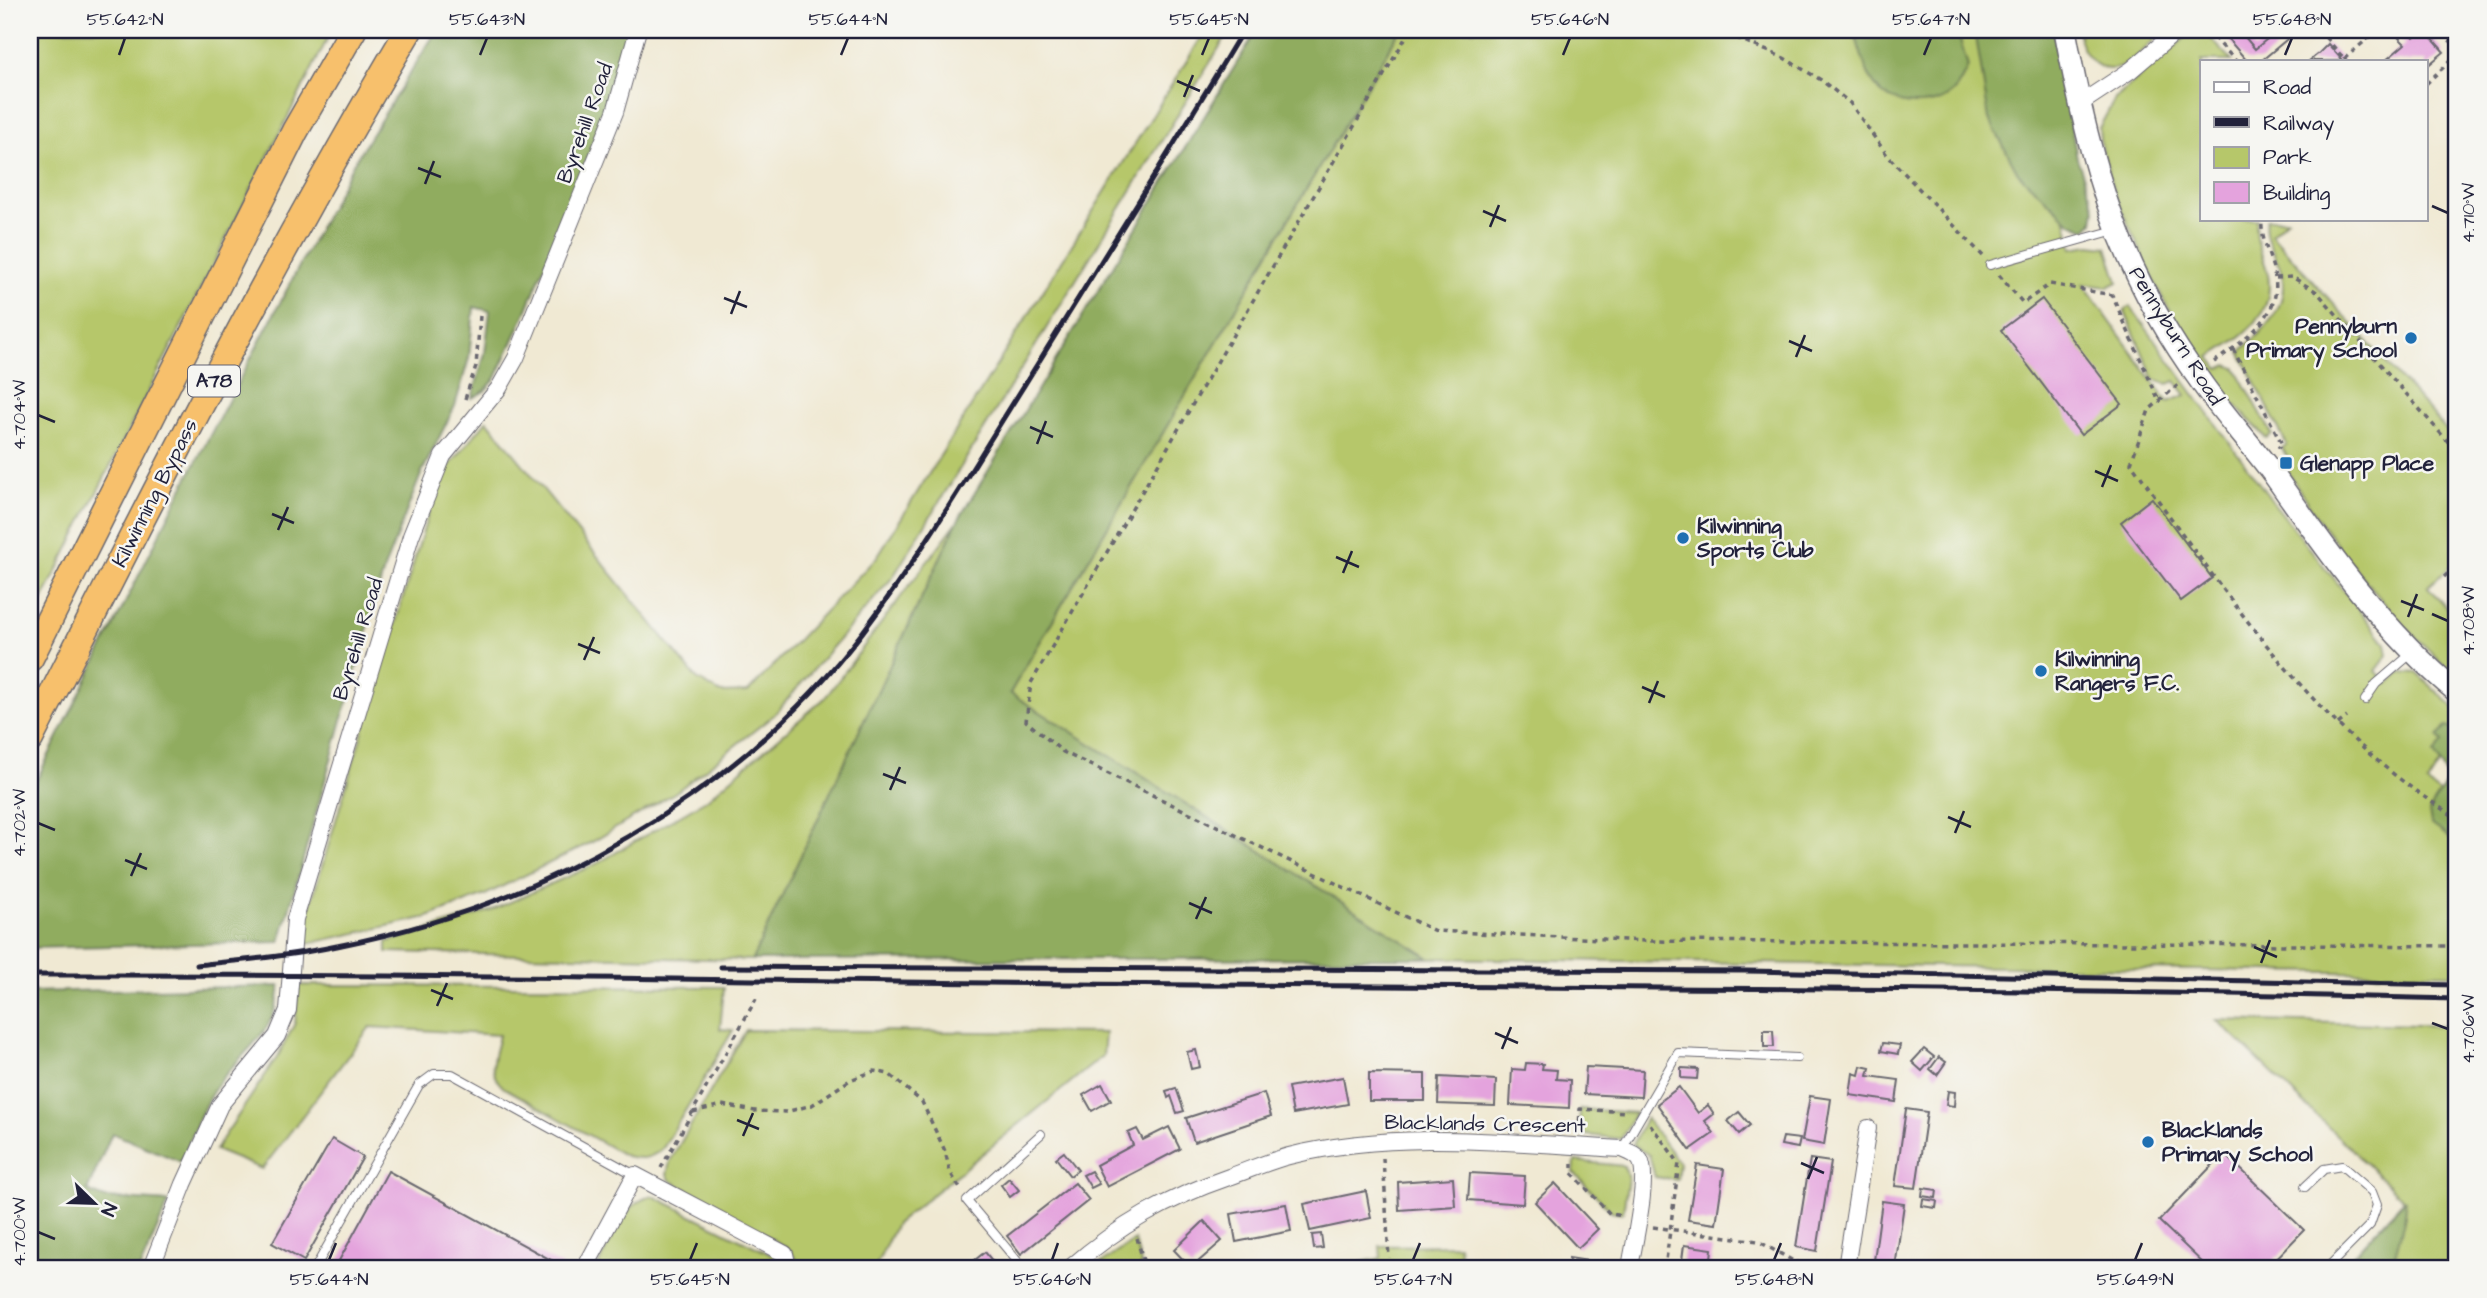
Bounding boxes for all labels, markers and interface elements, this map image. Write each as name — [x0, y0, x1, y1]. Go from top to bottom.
text: 55.642°N — [86, 7, 164, 32]
text: 55.643°N — [449, 7, 525, 32]
text: 55.644°N — [808, 7, 888, 32]
text: 55.645°N — [1169, 7, 1249, 32]
text: 55.646°N — [1531, 7, 1609, 32]
text: 55.647°N — [1892, 7, 1970, 32]
text: 55.648°N — [2253, 7, 2331, 32]
street label: Byrehill Road — [550, 59, 622, 188]
legend — [2200, 60, 2428, 220]
text: Road — [2263, 73, 2311, 102]
text: Railway — [2263, 109, 2335, 140]
text: Park — [2263, 143, 2312, 172]
text: Building — [2263, 179, 2331, 210]
text: 4.710°W — [2456, 183, 2481, 243]
street label: Pennyburn Road — [2120, 261, 2230, 412]
place label: Pennyburn Primary School — [2246, 312, 2398, 368]
marker: Pennyburn Primary School — [2403, 330, 2419, 346]
road number: A78 — [188, 366, 240, 396]
text: 4.704°W — [7, 380, 32, 450]
street label: Kilwinning Bypass — [105, 414, 207, 573]
place label: Glenapp Place — [2300, 449, 2435, 479]
marker: Glenapp Place — [2278, 455, 2294, 471]
place label: Kilwinning Sports Club — [1696, 512, 1814, 566]
marker: Kilwinning Sports Club — [1675, 530, 1691, 546]
street label: Byrehill Road — [326, 574, 392, 704]
text: 4.708°W — [2456, 586, 2481, 656]
place label: Kilwinning Rangers F.C. — [2055, 645, 2179, 700]
marker: Kilwinning Rangers F.C. — [2033, 663, 2049, 679]
text: 4.702°W — [7, 789, 32, 857]
text: 4.706°W — [2456, 994, 2481, 1064]
street label: Blacklands Crescent — [1384, 1108, 1586, 1140]
place label: Blacklands Primary School — [2162, 1116, 2314, 1172]
marker: Blacklands Primary School — [2140, 1134, 2156, 1150]
north arrow — [60, 1168, 130, 1238]
text: 4.700°W — [7, 1197, 32, 1267]
text: N — [93, 1198, 123, 1220]
text: 55.644°N — [289, 1267, 369, 1292]
text: 55.645°N — [650, 1267, 730, 1292]
text: 55.646°N — [1013, 1267, 1091, 1292]
text: 55.647°N — [1374, 1267, 1452, 1292]
text: 55.648°N — [1735, 1267, 1813, 1292]
text: 55.649°N — [2096, 1267, 2174, 1292]

